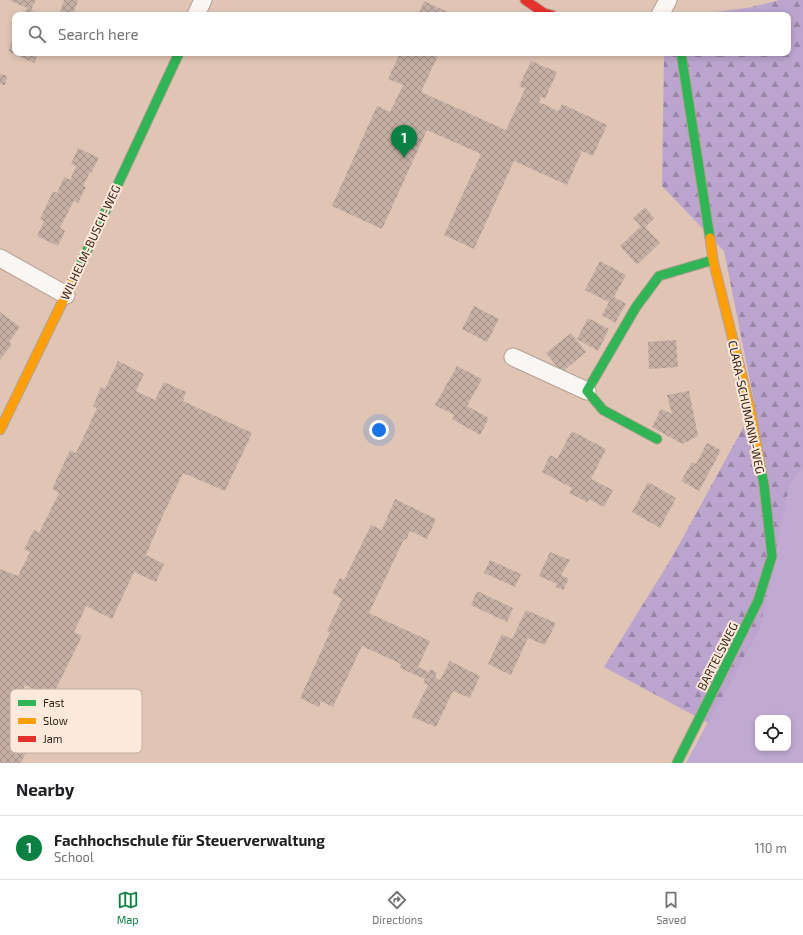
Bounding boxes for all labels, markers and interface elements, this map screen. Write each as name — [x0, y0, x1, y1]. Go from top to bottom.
search box — [12, 12, 791, 56]
icon: search — [26, 23, 48, 45]
text: Search here — [58, 25, 139, 43]
pin: 1 — [391, 125, 417, 158]
street label: WILHELM-BUSCH-WEG — [57, 182, 123, 302]
street label: CLARA-SCHUMANN-WEG — [726, 339, 768, 475]
your location — [369, 420, 389, 440]
street label: BARTELSWEG — [694, 620, 740, 692]
legend — [10, 689, 142, 753]
text: Fast — [43, 696, 65, 709]
text: Slow — [43, 714, 68, 727]
map controls — [755, 715, 791, 751]
button: locate — [755, 715, 791, 751]
text: Jam — [43, 732, 62, 745]
text: Nearby — [16, 779, 74, 799]
text: Fachhochschule für Steuerverwaltung — [54, 831, 325, 849]
text: 1 — [26, 840, 32, 856]
text: 110 m — [755, 840, 787, 856]
text: School — [54, 849, 94, 865]
tab: Map — [117, 889, 139, 926]
tab: Directions — [372, 889, 423, 926]
tab: Saved — [656, 889, 686, 926]

